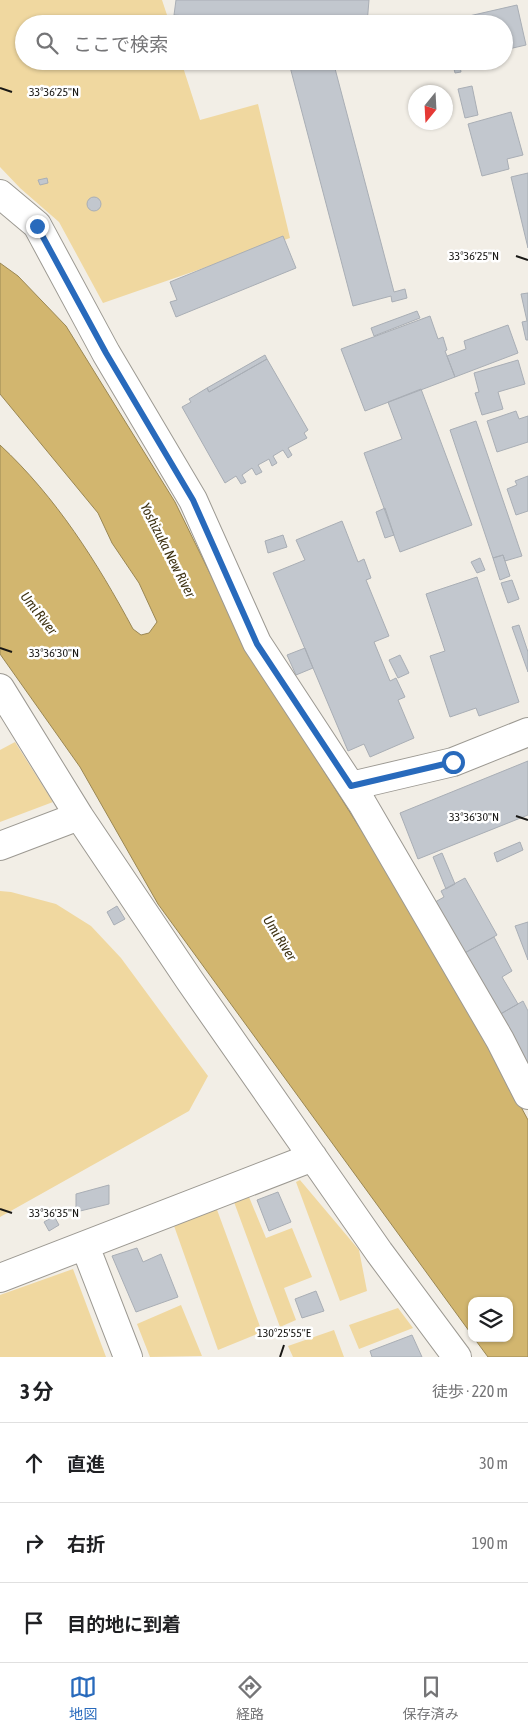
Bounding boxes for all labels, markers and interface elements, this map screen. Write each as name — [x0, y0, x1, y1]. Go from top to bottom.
search box — [15, 15, 513, 70]
icon: search — [33, 29, 61, 57]
text: ここで検索 — [73, 33, 168, 55]
text: 33°36'25"N — [29, 85, 79, 99]
north arrow — [408, 85, 453, 130]
route end — [26, 215, 49, 238]
text: 33°36'25"N — [449, 249, 499, 263]
water label: Yoshizuka New River — [137, 500, 199, 601]
water label: Umi River — [17, 588, 61, 638]
text: 33°36'30"N — [29, 646, 79, 660]
route start — [442, 751, 465, 774]
text: 33°36'30"N — [449, 810, 499, 824]
water label: Umi River — [260, 913, 300, 964]
text: 33°36'35"N — [29, 1206, 79, 1220]
map controls — [468, 1297, 513, 1342]
button: layers — [468, 1297, 513, 1342]
text: 130°25'55"E — [257, 1326, 311, 1340]
text: 3 分 — [20, 1379, 54, 1403]
text: 徒歩 · 220 m — [432, 1382, 508, 1400]
icon: ahead — [20, 1449, 48, 1477]
text: 直進 — [67, 1453, 105, 1475]
text: 30 m — [479, 1454, 508, 1472]
icon: right — [20, 1529, 48, 1557]
text: 右折 — [67, 1533, 105, 1555]
text: 190 m — [472, 1534, 508, 1552]
icon: arrive — [20, 1609, 48, 1637]
text: 目的地に到着 — [67, 1613, 181, 1635]
tab: 地図 — [69, 1673, 97, 1723]
tab: 経路 — [236, 1673, 264, 1723]
tab: 保存済み — [403, 1673, 459, 1723]

